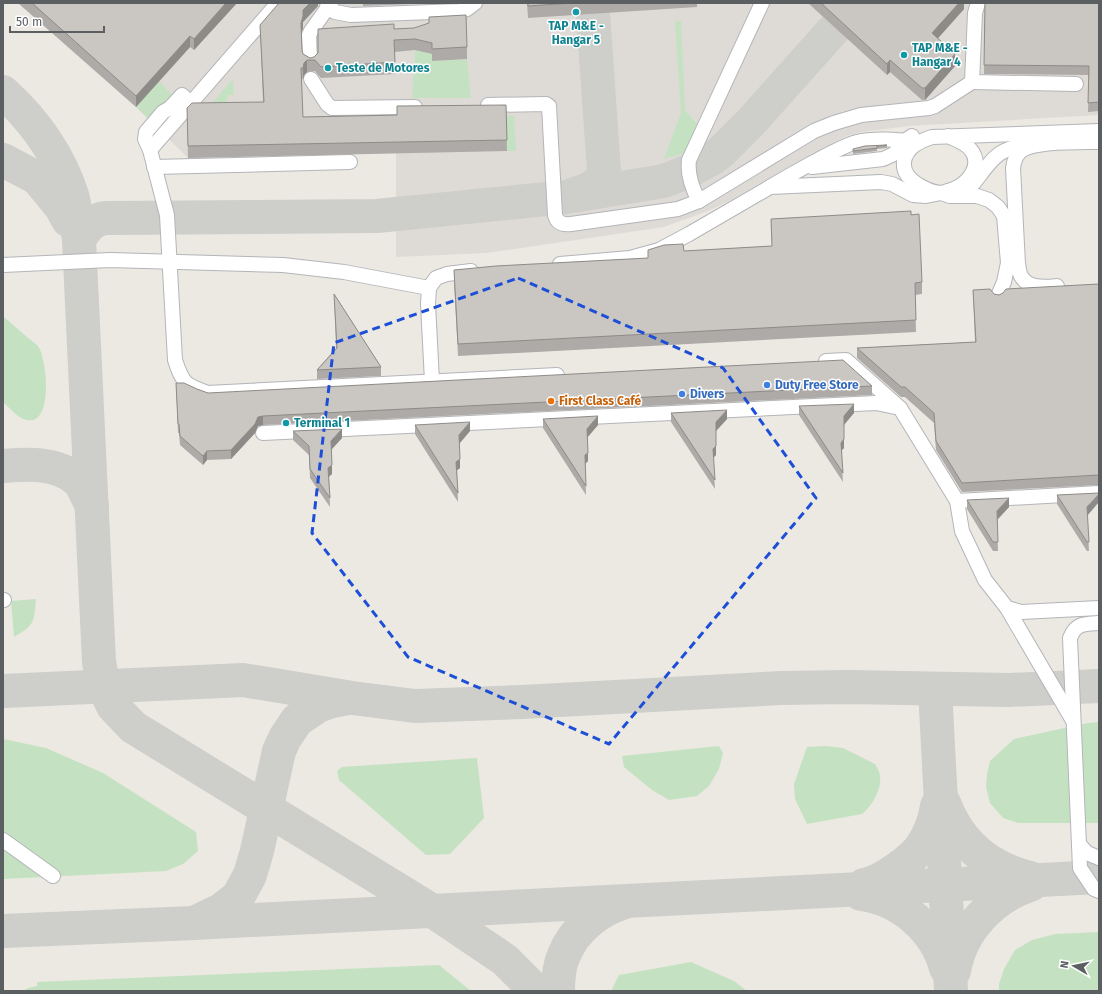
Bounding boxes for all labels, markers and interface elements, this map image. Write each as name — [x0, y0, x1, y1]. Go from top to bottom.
marker: TAP M&E - Hangar 5 — [571, 7, 581, 17]
scale bar — [10, 8, 104, 34]
text: 50 m — [16, 15, 42, 29]
place label: TAP M&E - Hangar 5 — [548, 19, 604, 47]
place label: TAP M&E - Hangar 4 — [912, 41, 968, 69]
marker: TAP M&E - Hangar 4 — [899, 50, 909, 60]
place label: Teste de Motores — [336, 61, 430, 75]
marker: Teste de Motores — [323, 63, 333, 73]
place label: Duty Free Store — [775, 378, 859, 392]
marker: Duty Free Store — [762, 380, 772, 390]
place label: Divers — [690, 387, 725, 401]
marker: Divers — [677, 389, 687, 399]
place label: First Class Café — [559, 394, 641, 408]
marker: First Class Café — [546, 396, 556, 406]
place label: Terminal 1 — [294, 416, 350, 430]
marker: Terminal 1 — [281, 418, 291, 428]
north arrow — [1054, 946, 1094, 986]
text: N — [1058, 960, 1072, 969]

